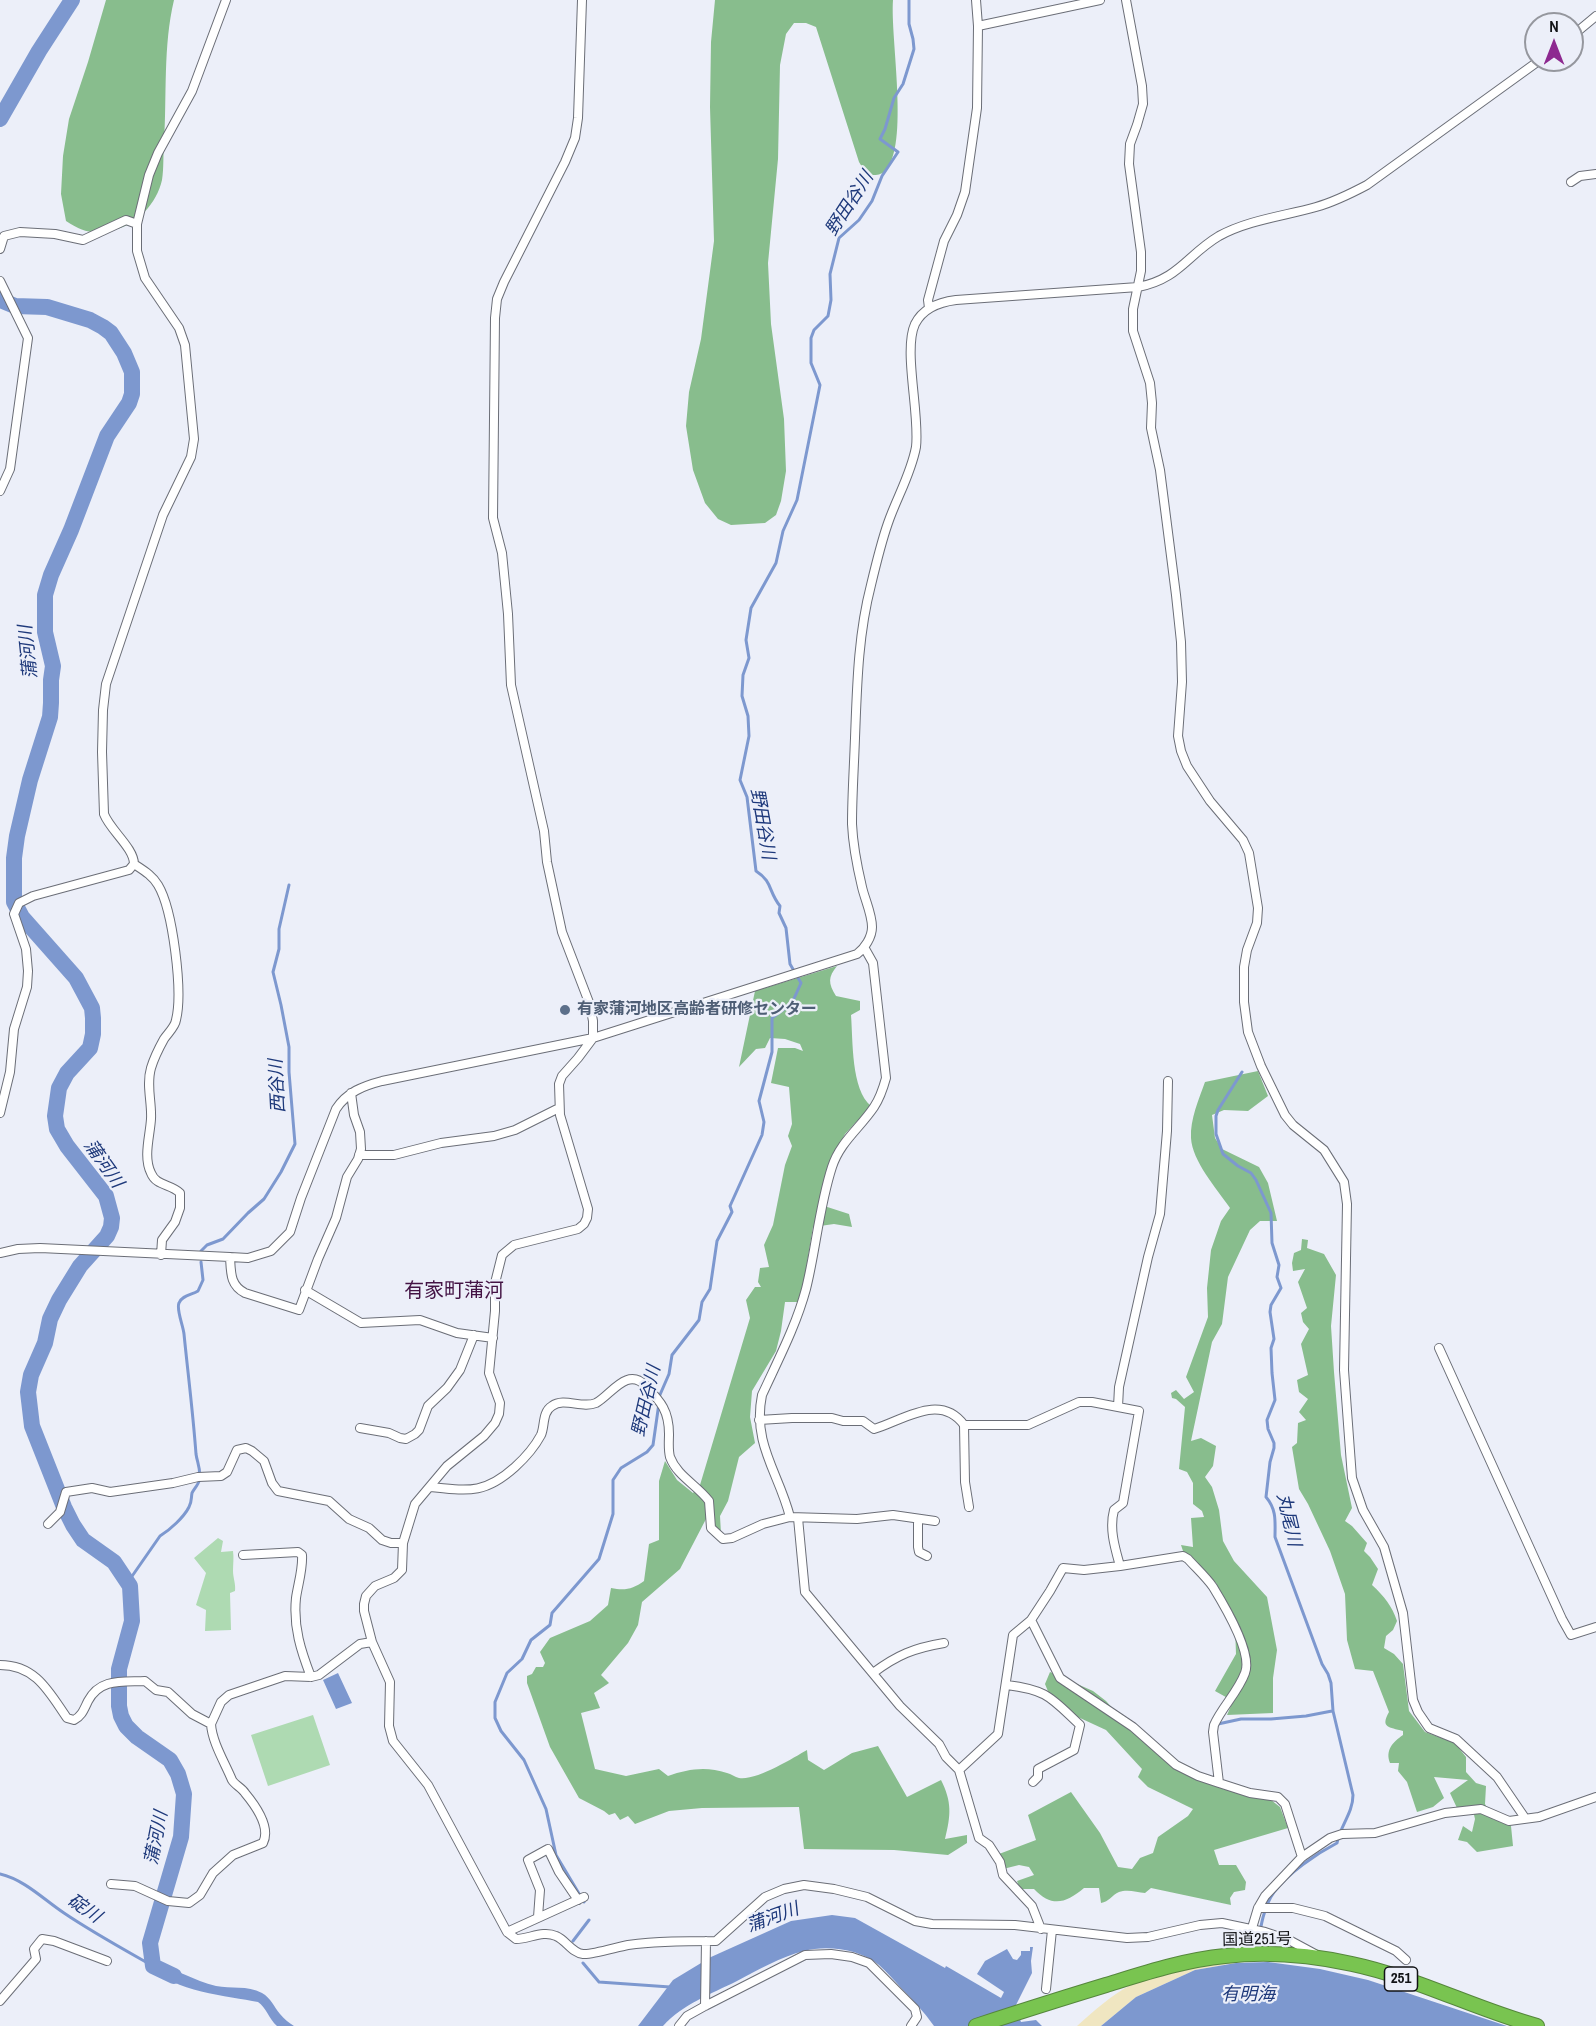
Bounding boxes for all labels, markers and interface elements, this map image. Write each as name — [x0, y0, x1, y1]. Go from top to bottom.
north arrow — [1524, 12, 1584, 72]
text: N — [1549, 15, 1559, 37]
water label: 野田谷川 — [821, 168, 879, 240]
water label: 蒲河川 — [15, 624, 43, 680]
water label: 野田谷川 — [745, 787, 779, 861]
place label: 有家蒲河地区高齢者研修センター — [577, 1000, 817, 1020]
marker: 有家蒲河地区高齢者研修センター — [558, 1003, 572, 1017]
water label: 西谷川 — [266, 1058, 290, 1114]
water label: 蒲河川 — [79, 1136, 127, 1192]
district label: 有家町蒲河 — [404, 1280, 504, 1304]
water label: 野田谷川 — [628, 1363, 666, 1439]
water label: 丸尾川 — [1271, 1491, 1305, 1549]
water label: 蒲河川 — [141, 1809, 173, 1867]
water label: 碇川 — [63, 1890, 105, 1928]
water label: 蒲河川 — [744, 1899, 802, 1937]
street label: 国道251号 — [1222, 1930, 1292, 1950]
road number: 251 — [1384, 1967, 1418, 1991]
water label: 有明海 — [1221, 1984, 1275, 2006]

